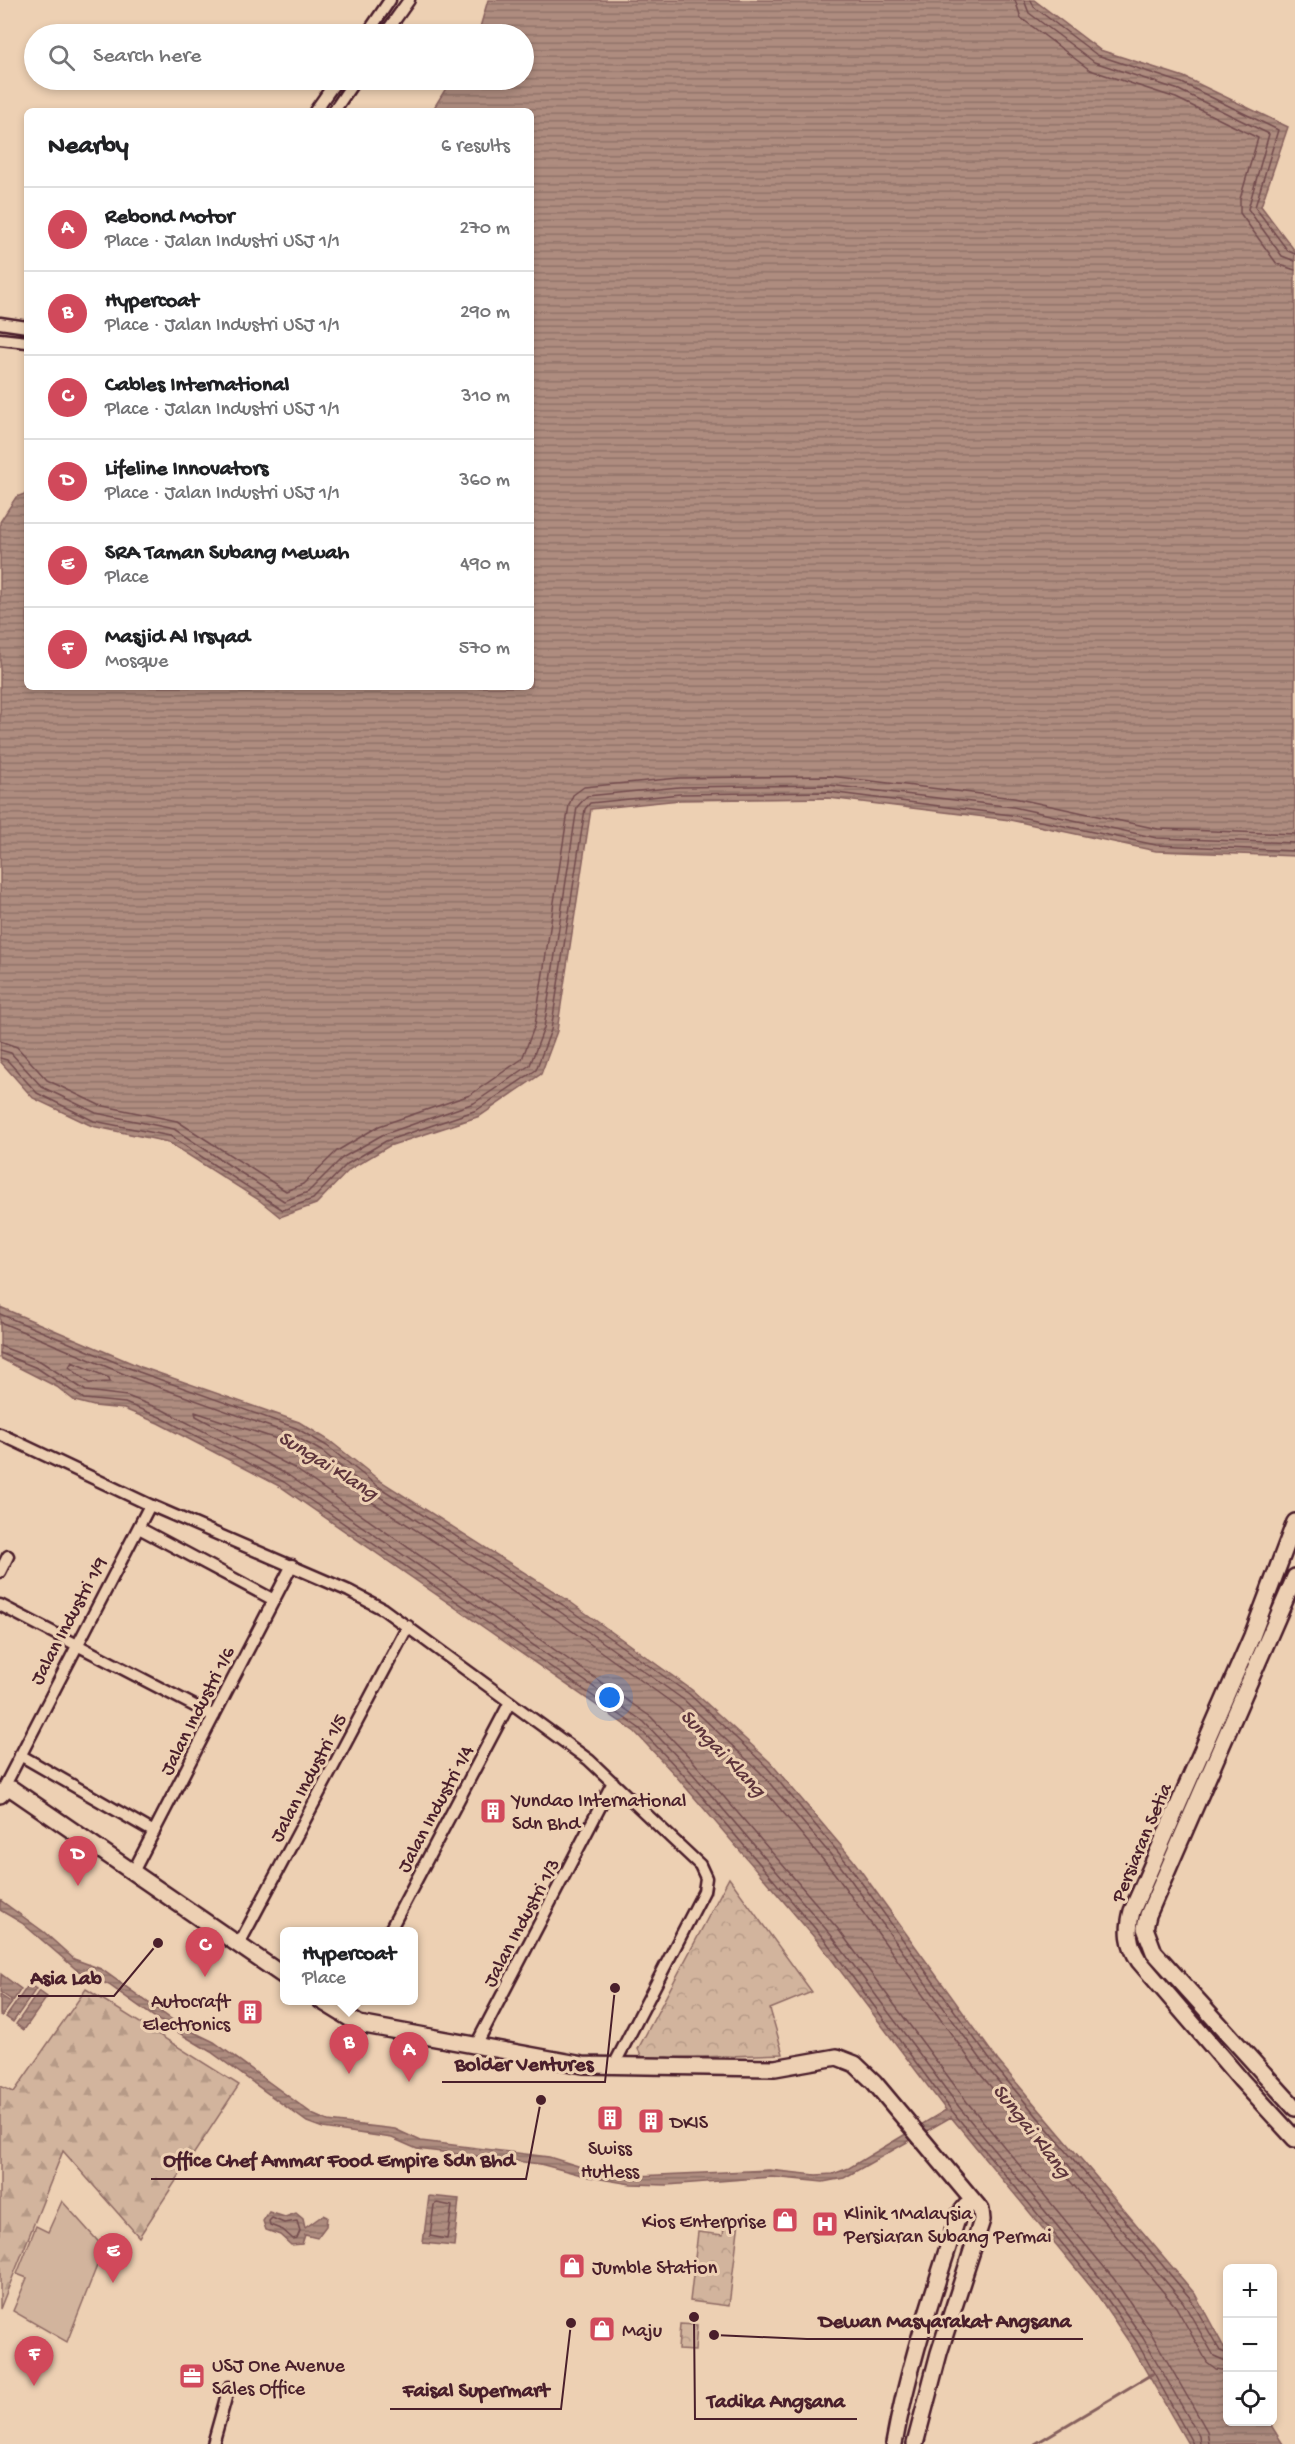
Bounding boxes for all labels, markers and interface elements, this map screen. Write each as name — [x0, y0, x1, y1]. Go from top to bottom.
search box — [24, 24, 534, 90]
icon: search — [45, 41, 78, 74]
text: Search here — [93, 44, 201, 70]
text: Nearby — [48, 132, 129, 163]
text: 6 results — [441, 136, 510, 159]
text: Rebond Motor — [105, 205, 234, 231]
text: A — [62, 218, 73, 241]
text: 270 m — [460, 218, 510, 241]
text: Place · Jalan Industri USJ 1/1 — [105, 231, 340, 254]
text: Hypercoat — [105, 289, 198, 315]
text: B — [62, 302, 73, 325]
text: 290 m — [460, 302, 510, 325]
text: Place · Jalan Industri USJ 1/1 — [105, 315, 340, 338]
text: Cables International — [105, 373, 289, 399]
text: C — [62, 386, 73, 409]
text: 310 m — [461, 386, 510, 409]
text: Place · Jalan Industri USJ 1/1 — [105, 399, 340, 422]
text: Lifeline Innovators — [105, 457, 268, 483]
text: D — [61, 470, 74, 493]
text: 360 m — [459, 470, 510, 493]
text: Place · Jalan Industri USJ 1/1 — [105, 483, 340, 506]
text: SRA Taman Subang Mewah — [105, 541, 349, 567]
text: E — [61, 554, 74, 577]
text: 490 m — [460, 554, 510, 577]
text: Place — [105, 567, 149, 590]
text: Masjid Al Irsyad — [105, 625, 250, 651]
text: F — [62, 638, 73, 661]
text: 570 m — [459, 638, 510, 661]
text: Mosque — [105, 651, 168, 674]
water label: Sungai Klang — [273, 1427, 383, 1508]
street label: Jalan Industri 1/9 — [27, 1554, 113, 1689]
street label: Jalan Industri 1/6 — [157, 1643, 242, 1780]
your location — [595, 1683, 624, 1712]
water label: Sungai Klang — [673, 1705, 771, 1805]
street label: Jalan Industri 1/5 — [267, 1711, 354, 1847]
street label: Jalan Industri 1/4 — [394, 1742, 481, 1877]
street label: Persiaran Setia — [1107, 1780, 1179, 1907]
place label: Yundao International Sdn Bhd — [510, 1791, 686, 1837]
building icon: Yundao International Sdn Bhd — [478, 1796, 508, 1826]
pin: D — [58, 1836, 98, 1886]
street label: Jalan Industri 1/3 — [480, 1856, 567, 1992]
popup — [280, 1927, 418, 2005]
pin: C — [186, 1928, 224, 1977]
text: Hypercoat — [302, 1942, 396, 1968]
callout: Asia Lab — [18, 1957, 114, 1996]
text: Asia Lab — [29, 1968, 102, 1993]
text: Place — [302, 1968, 346, 1991]
place label: Autocraft Electronics — [142, 1992, 232, 2038]
building icon: Autocraft Electronics — [235, 1997, 265, 2027]
pin: B — [330, 2024, 368, 2074]
pin: A — [390, 2032, 428, 2082]
callout: Bolder Ventures — [442, 2043, 605, 2082]
text: Bolder Ventures — [454, 2054, 595, 2079]
water label: Sungai Klang — [986, 2080, 1076, 2186]
building icon: Swiss Hutless — [595, 2103, 625, 2133]
building icon: DKIS — [636, 2106, 666, 2136]
place label: DKIS — [668, 2113, 709, 2136]
place label: Swiss Hutless — [581, 2139, 640, 2185]
callout: Office Chef Ammar Food Empire Sdn Bhd — [151, 2140, 526, 2179]
text: Office Chef Ammar Food Empire Sdn Bhd — [163, 2150, 517, 2175]
place label: Klinik 1Malaysia Persiaran Subang Permai — [843, 2204, 1052, 2250]
shop icon: Kios Enterprise — [770, 2205, 800, 2235]
hospital icon: Klinik 1Malaysia Persiaran Subang Permai — [810, 2209, 840, 2239]
place label: Kios Enterprise — [642, 2212, 767, 2235]
pin: E — [94, 2234, 132, 2283]
shop icon: Jumble Station — [557, 2251, 587, 2281]
place label: Jumble Station — [592, 2258, 718, 2281]
map controls — [1223, 2264, 1277, 2426]
button: + — [1223, 2264, 1277, 2318]
callout: Dewan Masyarakat Angsana — [807, 2300, 1083, 2339]
text: Dewan Masyarakat Angsana — [817, 2311, 1073, 2336]
shop icon: Maju — [587, 2314, 617, 2344]
button: − — [1223, 2318, 1277, 2372]
place label: Maju — [622, 2321, 663, 2344]
pin: F — [15, 2336, 54, 2386]
place label: USJ One Avenue Sales Office — [212, 2356, 346, 2402]
office icon: USJ One Avenue Sales Office — [177, 2361, 207, 2391]
callout: Faisal Supermart — [390, 2370, 561, 2409]
button: locate — [1223, 2372, 1277, 2426]
text: Faisal Supermart — [402, 2380, 552, 2405]
callout: Tadika Angsana — [695, 2380, 857, 2419]
text: Tadika Angsana — [705, 2391, 846, 2416]

